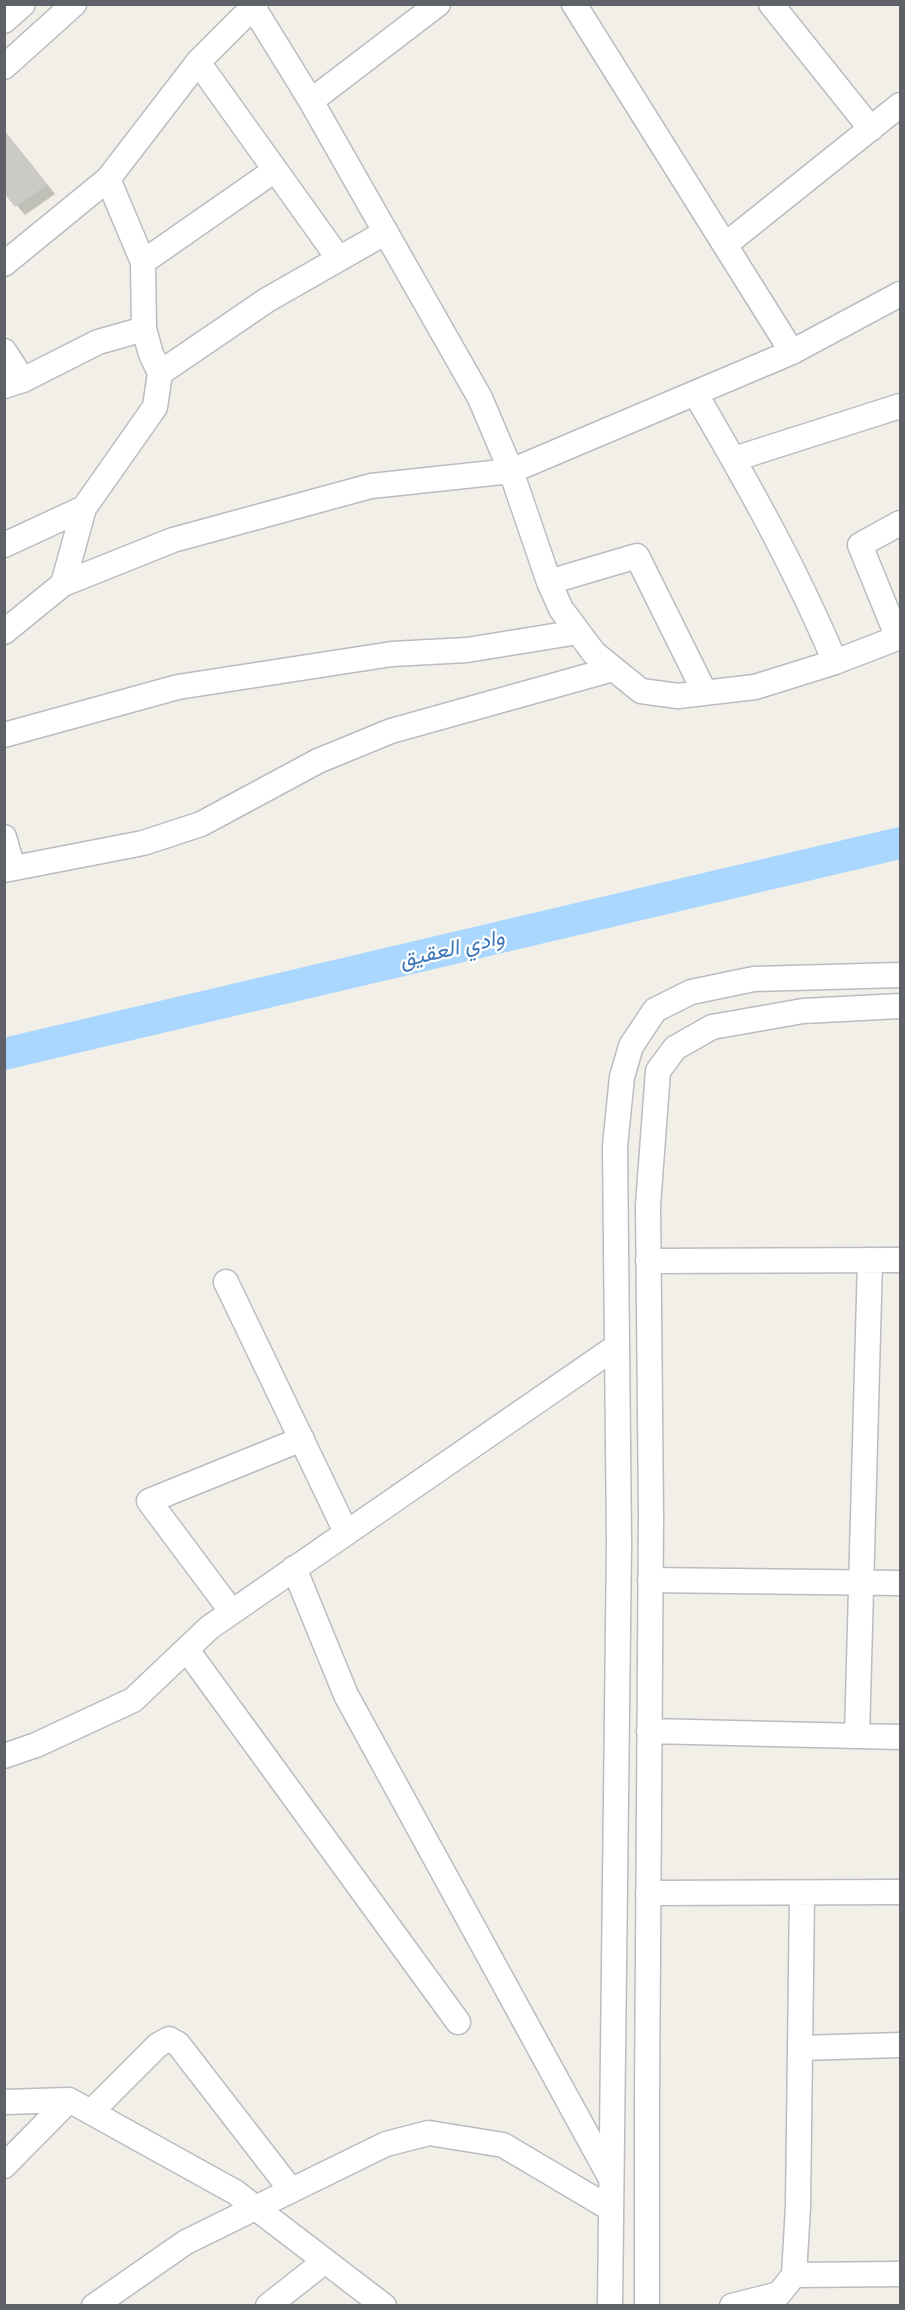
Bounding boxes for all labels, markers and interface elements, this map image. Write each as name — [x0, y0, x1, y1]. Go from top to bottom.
water label: وادي العقيق — [397, 924, 507, 974]

